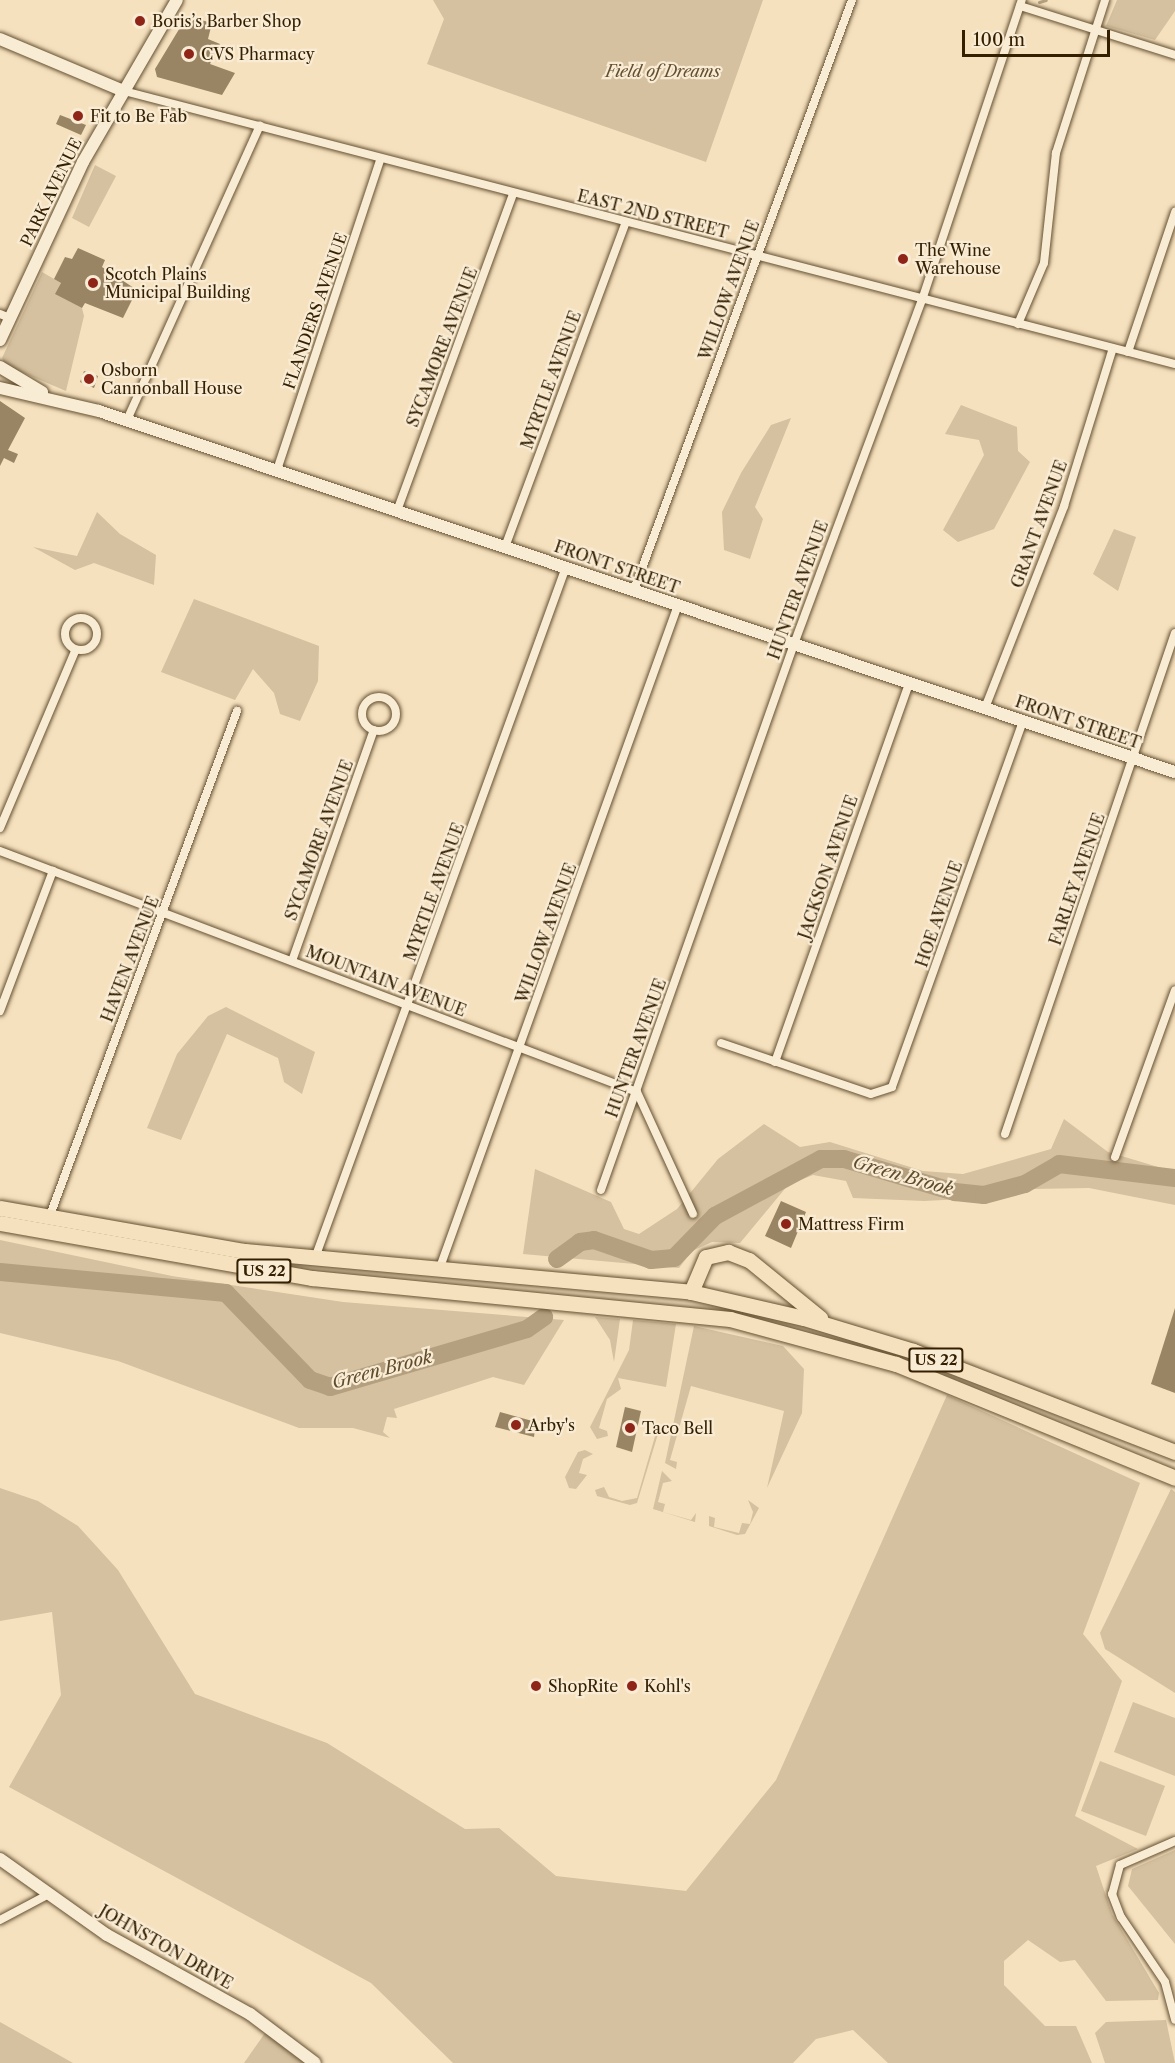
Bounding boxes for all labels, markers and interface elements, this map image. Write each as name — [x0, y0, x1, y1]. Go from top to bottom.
place label: Boris’s Barber Shop — [152, 11, 302, 31]
marker: Boris’s Barber Shop — [133, 14, 147, 28]
scale bar — [965, 18, 1114, 56]
text: 100 m — [973, 29, 1025, 51]
place label: CVS Pharmacy — [201, 44, 315, 64]
marker: CVS Pharmacy — [182, 47, 196, 61]
park label: Field of Dreams — [606, 61, 720, 81]
place label: Fit to Be Fab — [90, 106, 187, 126]
marker: Fit to Be Fab — [71, 109, 85, 123]
street label: PARK AVENUE — [16, 134, 86, 250]
street label: EAST 2ND STREET — [575, 186, 731, 242]
street label: WILLOW AVENUE — [695, 217, 763, 363]
street label: FLANDERS AVENUE — [279, 230, 351, 392]
place label: The Wine Warehouse — [915, 240, 1001, 278]
marker: The Wine Warehouse — [896, 252, 910, 266]
place label: Scotch Plains Municipal Building — [105, 264, 250, 302]
street label: SYCAMORE AVENUE — [403, 264, 481, 430]
marker: Scotch Plains Municipal Building — [86, 276, 100, 290]
street label: MYRTLE AVENUE — [517, 308, 585, 452]
place label: Osborn Cannonball House — [101, 360, 242, 398]
marker: Osborn Cannonball House — [82, 372, 96, 386]
street label: GRANT AVENUE — [1007, 457, 1071, 591]
street label: HUNTER AVENUE — [764, 517, 832, 663]
street label: FRONT STREET — [552, 536, 682, 598]
street label: FRONT STREET — [1013, 691, 1143, 753]
street label: SYCAMORE AVENUE — [281, 757, 357, 923]
street label: JACKSON AVENUE — [794, 792, 862, 942]
street label: FARLEY AVENUE — [1045, 810, 1109, 948]
street label: MYRTLE AVENUE — [400, 820, 468, 964]
street label: HOE AVENUE — [912, 858, 966, 970]
street label: WILLOW AVENUE — [512, 860, 580, 1006]
street label: HAVEN AVENUE — [97, 893, 163, 1025]
street label: MOUNTAIN AVENUE — [303, 941, 469, 1021]
street label: HUNTER AVENUE — [602, 975, 670, 1121]
water label: Green Brook — [850, 1151, 956, 1201]
place label: Mattress Firm — [798, 1214, 904, 1234]
marker: Mattress Firm — [779, 1217, 793, 1231]
road number: US 22 — [236, 1259, 292, 1283]
water label: Green Brook — [329, 1346, 435, 1394]
road number: US 22 — [908, 1348, 964, 1372]
place label: Arby's — [528, 1415, 575, 1435]
marker: Arby's — [509, 1418, 523, 1432]
place label: Taco Bell — [642, 1418, 713, 1438]
marker: Taco Bell — [623, 1421, 637, 1435]
place label: ShopRite — [548, 1676, 618, 1696]
place label: Kohl's — [644, 1676, 691, 1696]
marker: ShopRite — [529, 1679, 543, 1693]
marker: Kohl's — [625, 1679, 639, 1693]
street label: JOHNSTON DRIVE — [96, 1901, 236, 1993]

